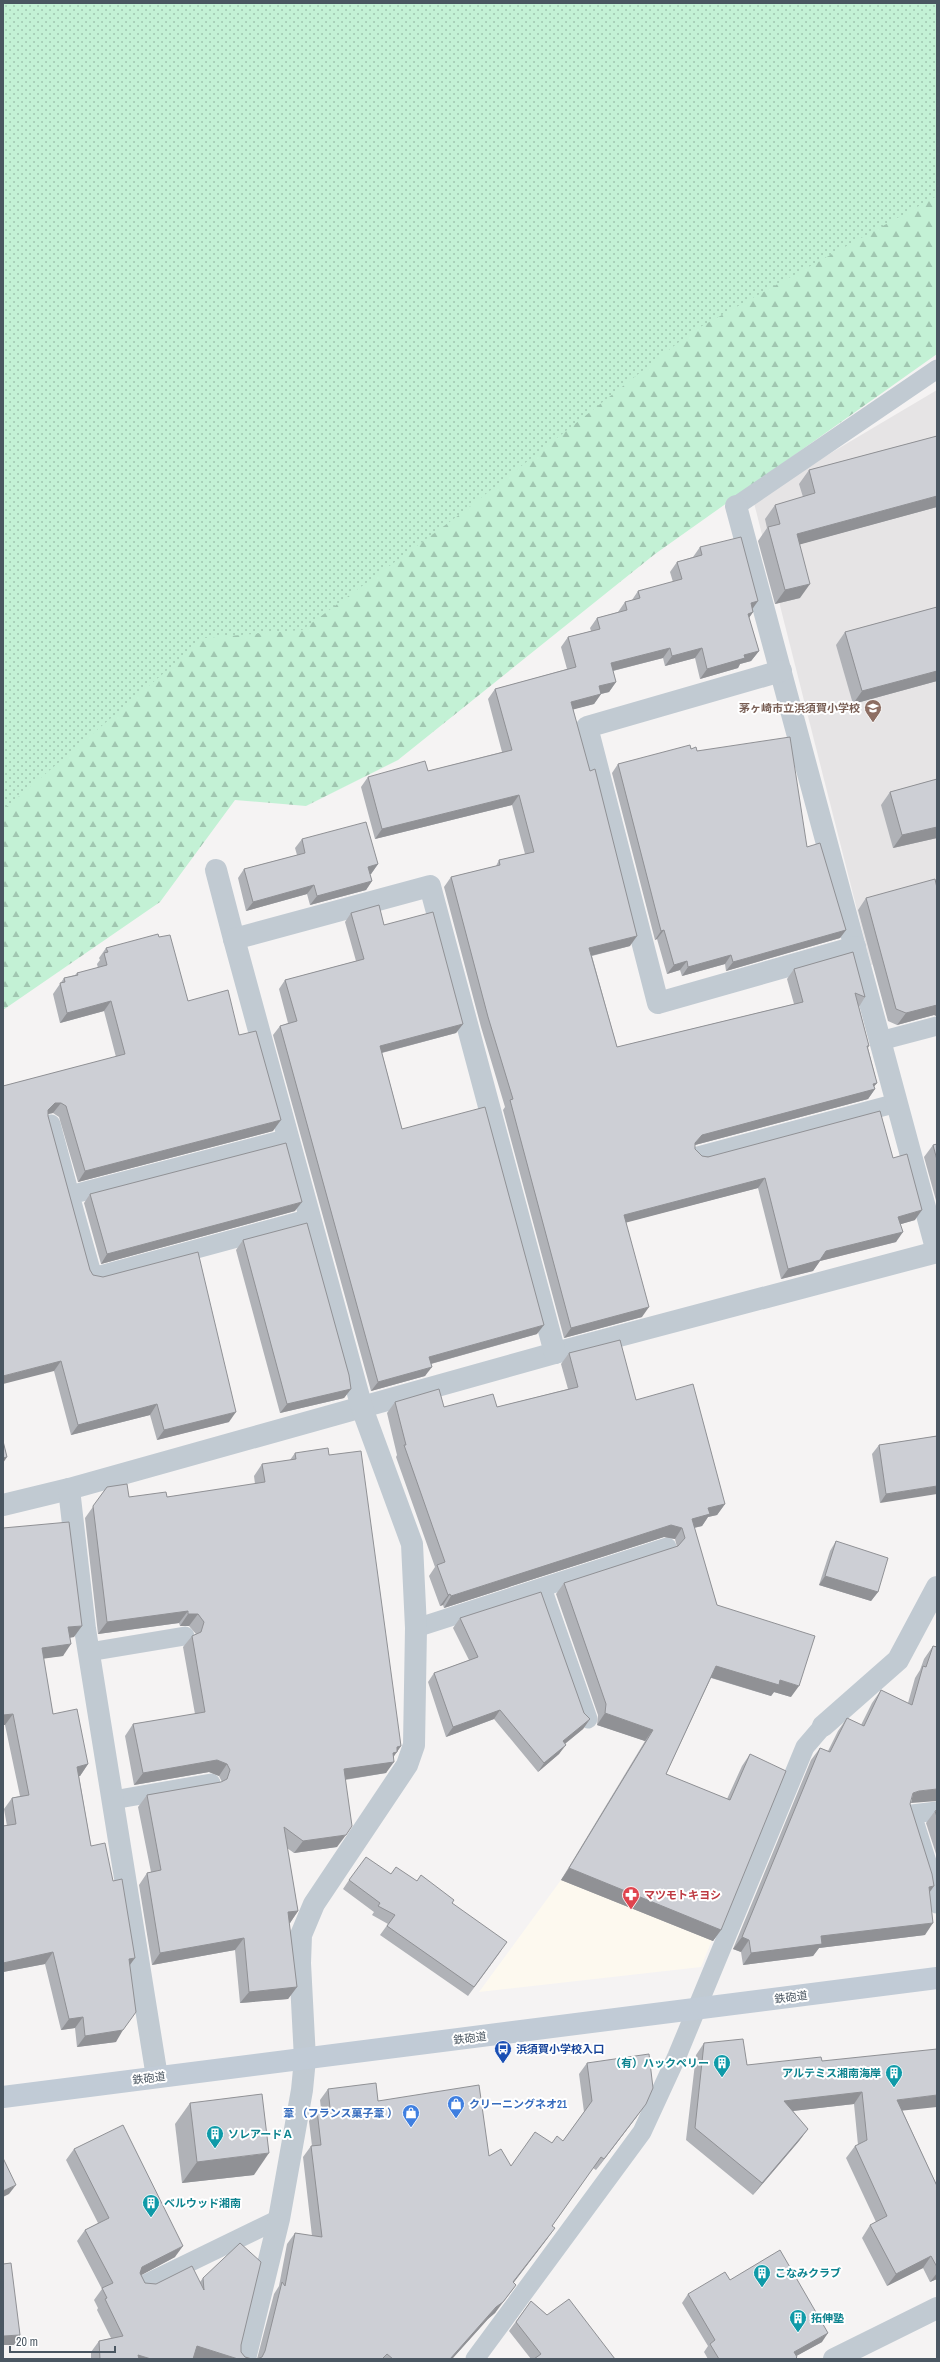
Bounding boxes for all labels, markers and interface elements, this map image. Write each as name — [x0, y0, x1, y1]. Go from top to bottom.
school or university icon: 茅ヶ崎市立浜須賀小学校 — [863, 698, 883, 723]
place label: 茅ヶ崎市立浜須賀小学校 — [739, 701, 860, 715]
pharmacy icon: マツモトキヨシ — [621, 1885, 641, 1910]
place label: マツモトキヨシ — [644, 1888, 721, 1902]
street label: 鉄砲道 — [774, 1988, 808, 2006]
street label: 鉄砲道 — [453, 2029, 487, 2047]
bus stop icon: 浜須賀小学校入口 — [493, 2039, 513, 2064]
place label: 浜須賀小学校入口 — [516, 2042, 604, 2056]
building icon: （有）ハックペリー — [712, 2053, 732, 2078]
place label: （有）ハックペリー — [610, 2056, 709, 2070]
building icon: アルテミス湘南海岸 — [884, 2063, 904, 2088]
place label: アルテミス湘南海岸 — [782, 2066, 881, 2080]
street label: 鉄砲道 — [132, 2069, 166, 2087]
shop icon: クリーニングネオ21 — [446, 2094, 466, 2119]
place label: クリーニングネオ21 — [469, 2097, 567, 2111]
shop icon: 葦 （フランス菓子葦 ） — [401, 2103, 421, 2128]
place label: 葦 （フランス菓子葦 ） — [283, 2106, 398, 2120]
building icon: ソレアードＡ — [205, 2124, 225, 2149]
place label: ソレアードＡ — [228, 2127, 293, 2141]
building icon: ベルウッド湘南 — [141, 2193, 161, 2218]
place label: ベルウッド湘南 — [164, 2196, 241, 2210]
building icon: こなみクラブ — [752, 2263, 772, 2288]
place label: こなみクラブ — [775, 2266, 841, 2280]
building icon: 拓伸塾 — [788, 2308, 808, 2333]
place label: 拓伸塾 — [811, 2311, 844, 2325]
scale bar — [10, 2328, 115, 2354]
text: 20 m — [16, 2334, 38, 2350]

